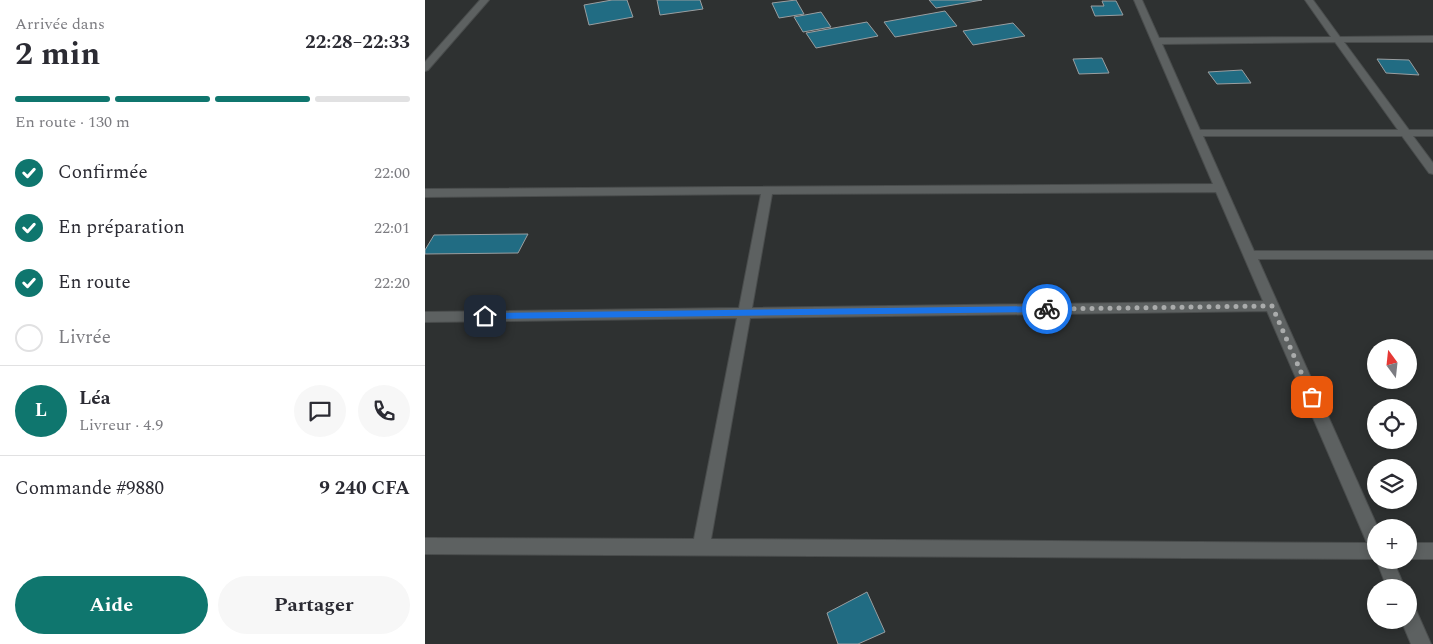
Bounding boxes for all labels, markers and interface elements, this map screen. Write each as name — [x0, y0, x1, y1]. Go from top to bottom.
text: Arrivée dans — [15, 12, 105, 36]
text: 22:28–22:33 — [305, 28, 410, 57]
text: 2 min — [15, 30, 100, 79]
text: En route · 130 m — [15, 110, 130, 134]
text: Confirmée — [58, 158, 148, 187]
icon: check — [15, 159, 43, 187]
text: 22:00 — [374, 161, 410, 185]
text: En préparation — [58, 213, 185, 242]
icon: check — [15, 214, 43, 242]
text: 22:01 — [374, 216, 410, 240]
text: En route — [58, 268, 131, 297]
icon: check — [15, 269, 43, 297]
text: 22:20 — [374, 271, 410, 295]
courier — [1022, 284, 1072, 334]
pin — [464, 295, 506, 337]
icon: bike — [1033, 295, 1061, 323]
icon: home — [471, 302, 499, 330]
text: Livrée — [58, 323, 111, 352]
north arrow — [1367, 339, 1417, 389]
map controls — [1367, 339, 1417, 629]
pin — [1291, 376, 1333, 418]
icon: bag — [1298, 383, 1326, 411]
text: Léa — [79, 384, 111, 413]
button: chat — [294, 385, 346, 437]
button: phone — [358, 385, 410, 437]
text: L — [35, 396, 47, 425]
button: locate — [1367, 399, 1417, 449]
text: Livreur · 4.9 — [79, 413, 163, 437]
button: layers — [1367, 459, 1417, 509]
text: Commande #9880 — [15, 474, 164, 503]
text: 9 240 CFA — [319, 474, 410, 503]
button: + — [1367, 519, 1417, 569]
button: Aide — [15, 576, 208, 634]
button: Partager — [218, 576, 410, 634]
button: − — [1367, 579, 1417, 629]

